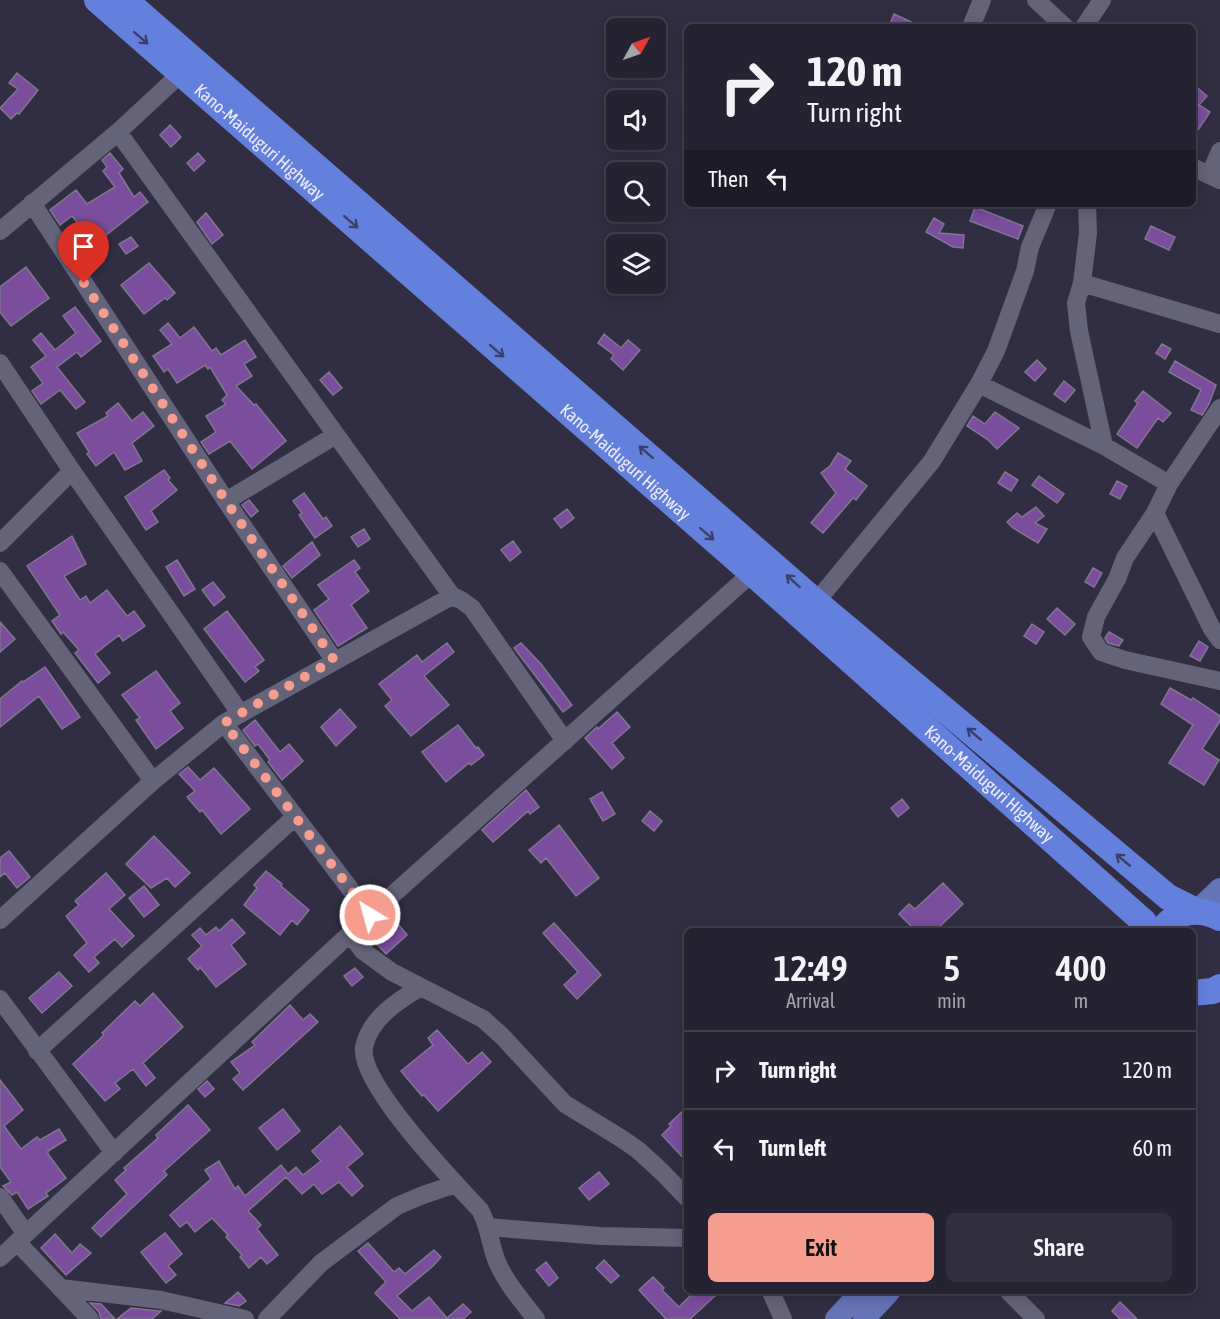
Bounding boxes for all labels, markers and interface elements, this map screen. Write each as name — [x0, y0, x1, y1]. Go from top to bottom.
north arrow — [606, 18, 666, 78]
map controls — [606, 18, 666, 294]
one-way arrow — [133, 32, 149, 45]
text: 120 m — [807, 47, 902, 95]
icon: right — [708, 48, 786, 126]
street label: Kano-Maiduguri Highway — [190, 79, 329, 204]
button: sound — [606, 90, 666, 150]
text: Turn right — [807, 97, 902, 128]
button: search — [606, 162, 666, 222]
icon: left — [761, 162, 794, 195]
text: Then — [708, 166, 749, 192]
one-way arrow — [343, 215, 358, 229]
pin — [58, 221, 109, 283]
icon: arrive — [67, 230, 100, 263]
button: layers — [606, 234, 666, 294]
one-way arrow — [489, 344, 505, 357]
street label: Kano-Maiduguri Highway — [556, 399, 695, 524]
one-way arrow — [638, 446, 654, 459]
one-way arrow — [699, 527, 714, 541]
one-way arrow — [786, 574, 801, 588]
street label: Kano-Maiduguri Highway — [921, 721, 1059, 847]
one-way arrow — [967, 727, 982, 741]
one-way arrow — [1115, 853, 1131, 866]
position arrow — [338, 883, 402, 947]
text: 12:49 — [774, 947, 848, 989]
text: 5 — [943, 947, 960, 989]
text: 400 — [1056, 947, 1106, 989]
text: Arrival — [786, 989, 835, 1012]
text: min — [937, 989, 966, 1012]
text: m — [1074, 989, 1088, 1012]
icon: right — [708, 1054, 741, 1087]
text: Turn right — [759, 1057, 836, 1083]
text: 120 m — [1122, 1057, 1172, 1083]
icon: left — [708, 1132, 741, 1165]
text: Turn left — [759, 1135, 826, 1161]
text: 60 m — [1132, 1135, 1172, 1161]
button: Exit — [708, 1213, 934, 1282]
button: Share — [946, 1213, 1172, 1282]

